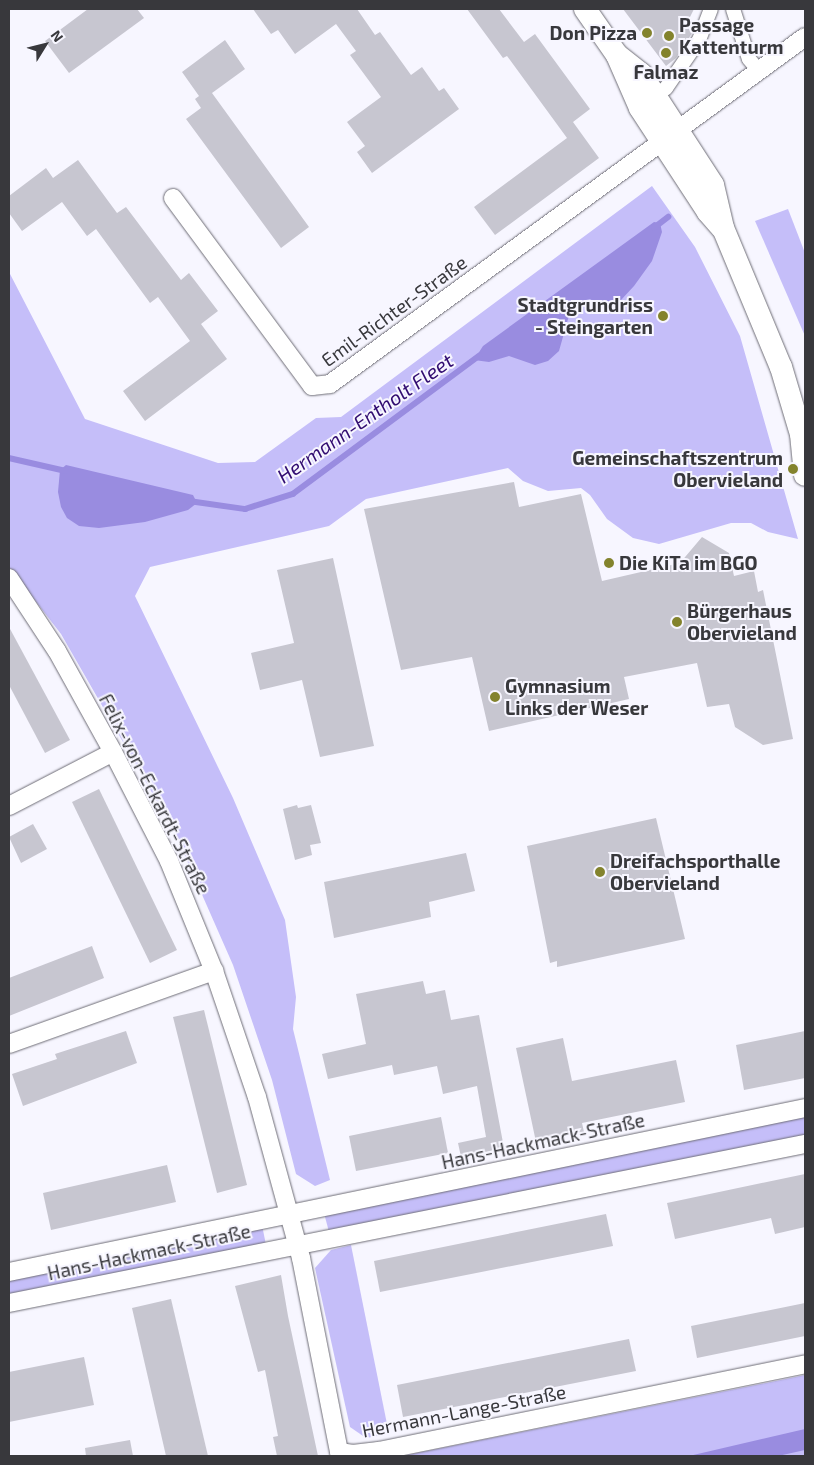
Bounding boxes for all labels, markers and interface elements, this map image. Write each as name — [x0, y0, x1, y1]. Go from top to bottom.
place label: Passage Kattenturm — [679, 14, 783, 58]
north arrow — [20, 20, 70, 70]
place label: Don Pizza — [549, 22, 637, 44]
text: N — [48, 27, 67, 45]
marker: Don Pizza — [641, 27, 653, 39]
marker: Passage Kattenturm — [663, 30, 675, 42]
marker: Falmaz — [660, 47, 672, 59]
place label: Falmaz — [634, 61, 698, 83]
street label: Emil-Richter-Straße — [317, 251, 471, 371]
place label: Stadtgrundriss - Steingarten — [517, 294, 653, 338]
marker: Stadtgrundriss - Steingarten — [657, 310, 669, 322]
water label: Hermann-Entholt Fleet — [272, 348, 458, 488]
place label: Gemeinschaftszentrum Obervieland — [572, 447, 783, 491]
marker: Gemeinschaftszentrum Obervieland — [787, 463, 799, 475]
place label: Die KiTa im BGO — [619, 552, 758, 574]
marker: Die KiTa im BGO — [603, 557, 615, 569]
place label: Bürgerhaus Obervieland — [687, 600, 797, 644]
marker: Bürgerhaus Obervieland — [671, 616, 683, 628]
place label: Gymnasium Links der Weser — [505, 675, 649, 719]
street label: Felix-von-Eckardt-Straße — [95, 690, 215, 898]
marker: Gymnasium Links der Weser — [489, 691, 501, 703]
place label: Dreifachsporthalle Obervieland — [610, 850, 780, 894]
marker: Dreifachsporthalle Obervieland — [594, 866, 606, 878]
street label: Hans-Hackmack-Straße — [439, 1108, 647, 1174]
street label: Hans-Hackmack-Straße — [45, 1219, 253, 1285]
street label: Hermann-Lange-Straße — [360, 1380, 568, 1442]

